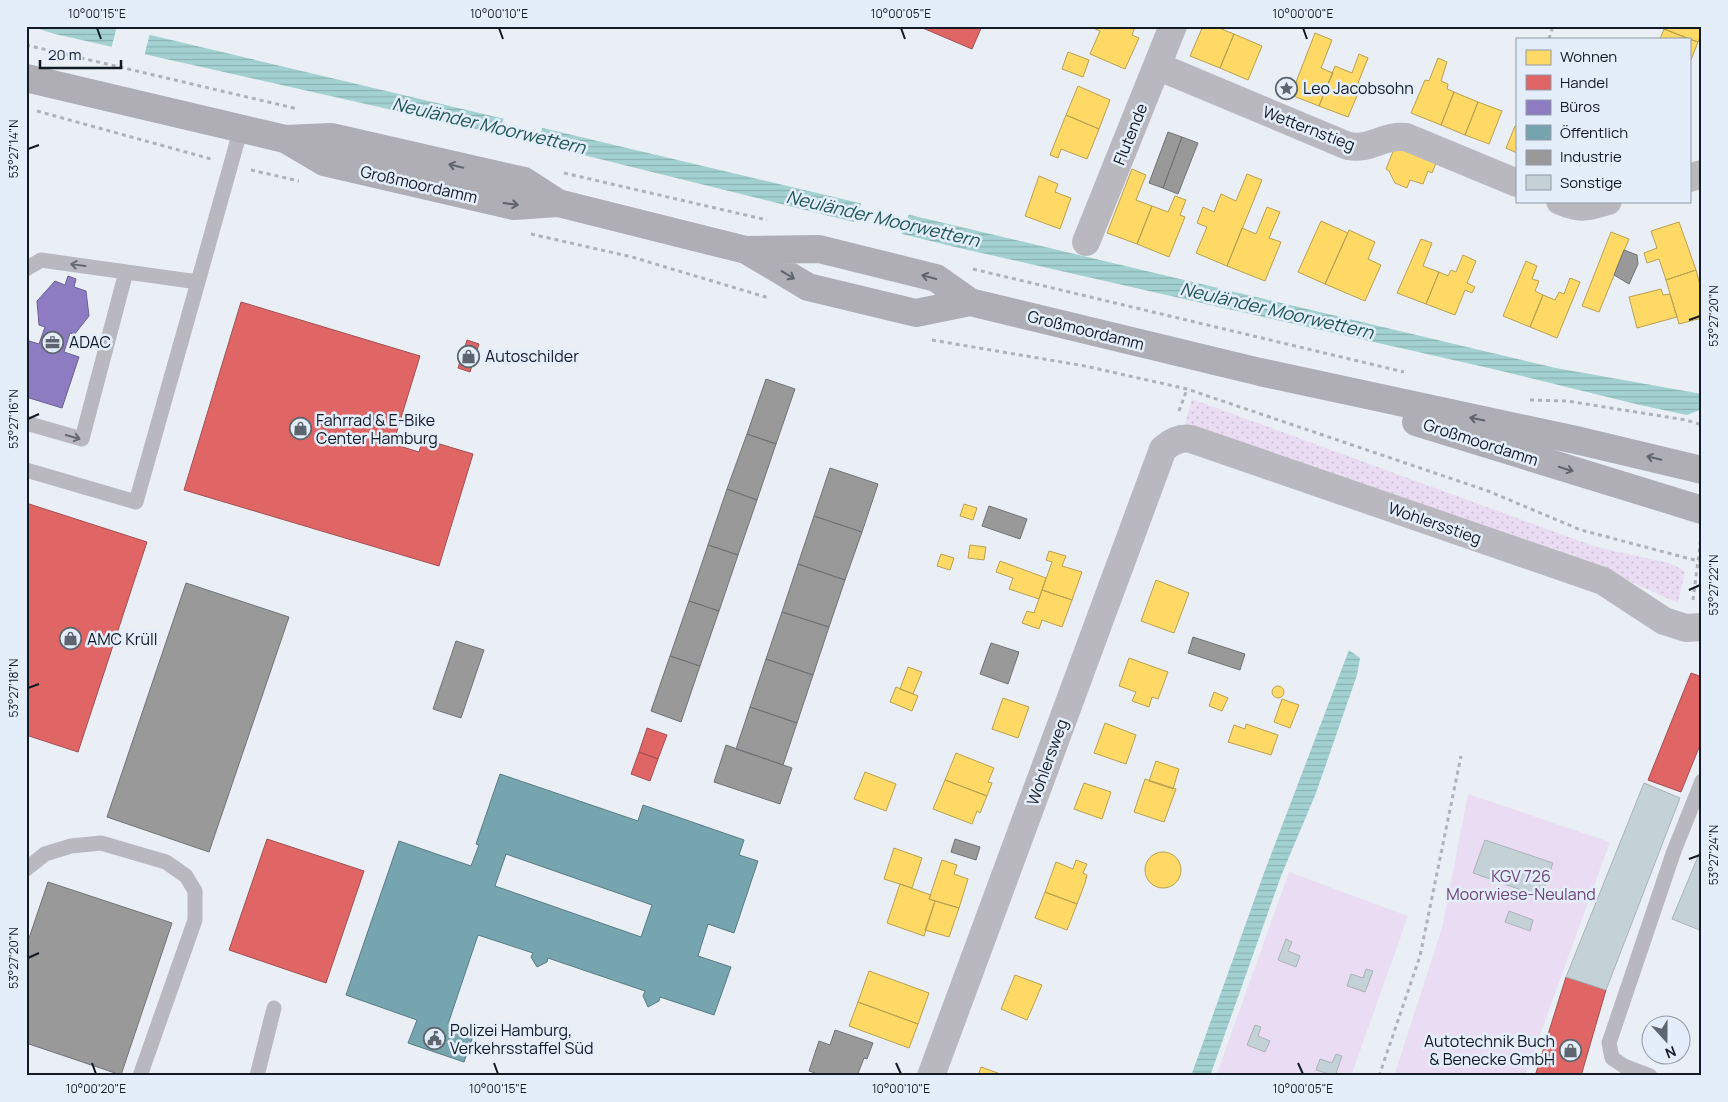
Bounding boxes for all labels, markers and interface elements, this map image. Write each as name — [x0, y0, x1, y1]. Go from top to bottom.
text: 10°00'15"E — [68, 5, 126, 22]
text: 10°00'10"E — [470, 5, 528, 22]
text: 10°00'05"E — [871, 5, 931, 22]
text: 10°00'00"E — [1273, 5, 1334, 22]
scale bar — [40, 38, 121, 70]
legend — [1516, 38, 1690, 202]
text: 20 m — [48, 44, 81, 65]
text: Wohnen — [1560, 46, 1617, 67]
text: Handel — [1560, 72, 1609, 93]
place icon: Leo Jacobsohn — [1275, 76, 1299, 100]
place label: Leo Jacobsohn — [1303, 77, 1414, 99]
water label: Neuländer Moorwettern — [390, 91, 589, 159]
text: Büros — [1560, 96, 1600, 117]
street label: Flutende — [1108, 100, 1152, 168]
street label: Wetternstieg — [1260, 100, 1358, 156]
text: 53°27'14"N — [5, 120, 22, 178]
text: Öffentlich — [1560, 122, 1628, 143]
text: Industrie — [1560, 146, 1622, 167]
street label: Großmoordamm — [358, 160, 480, 208]
one-way arrow — [449, 161, 465, 170]
text: Sonstige — [1560, 172, 1622, 193]
water label: Neuländer Moorwettern — [784, 184, 983, 252]
one-way arrow — [503, 199, 519, 209]
one-way arrow — [70, 260, 86, 270]
one-way arrow — [781, 271, 795, 281]
one-way arrow — [921, 271, 937, 281]
water label: Neuländer Moorwettern — [1178, 276, 1377, 344]
text: 53°27'20"N — [1705, 285, 1722, 347]
street label: Großmoordamm — [1025, 305, 1147, 355]
office icon: ADAC — [41, 330, 65, 354]
place label: ADAC — [69, 331, 111, 353]
shop icon: Autoschilder — [457, 344, 481, 368]
place label: Autoschilder — [485, 345, 579, 367]
text: 53°27'16"N — [5, 389, 22, 449]
place label: Fahrrad & E-Bike Center Hamburg — [316, 409, 438, 449]
street label: Großmoordamm — [1421, 413, 1541, 471]
one-way arrow — [1469, 414, 1485, 423]
shop icon: Fahrrad & E-Bike Center Hamburg — [288, 417, 312, 441]
one-way arrow — [65, 432, 81, 442]
one-way arrow — [1647, 453, 1663, 462]
one-way arrow — [1558, 465, 1574, 475]
street label: Wohlersstieg — [1385, 497, 1485, 549]
text: 53°27'22"N — [1705, 555, 1722, 616]
shop icon: AMC Krüll — [59, 627, 83, 651]
place label: AMC Krüll — [87, 628, 157, 650]
text: 53°27'18"N — [5, 659, 22, 717]
street label: Wohlersweg — [1021, 716, 1073, 808]
text: 53°27'24"N — [1705, 825, 1722, 885]
park label: KGV 726 Moorwiese-Neuland — [1446, 865, 1596, 905]
text: 53°27'20"N — [5, 927, 22, 989]
north arrow — [1640, 1014, 1690, 1064]
place label: Polizei Hamburg, Verkehrsstaffel Süd — [450, 1019, 593, 1059]
public building icon: Polizei Hamburg, Verkehrsstaffel Süd — [422, 1027, 446, 1051]
place label: Autotechnik Buch & Benecke GmbH — [1424, 1030, 1555, 1070]
shop icon: Autotechnik Buch & Benecke GmbH — [1559, 1038, 1583, 1062]
text: N — [1663, 1042, 1679, 1063]
text: 10°00'20"E — [66, 1080, 126, 1097]
text: 10°00'15"E — [469, 1080, 527, 1097]
text: 10°00'10"E — [872, 1080, 930, 1097]
text: 10°00'05"E — [1273, 1080, 1333, 1097]

